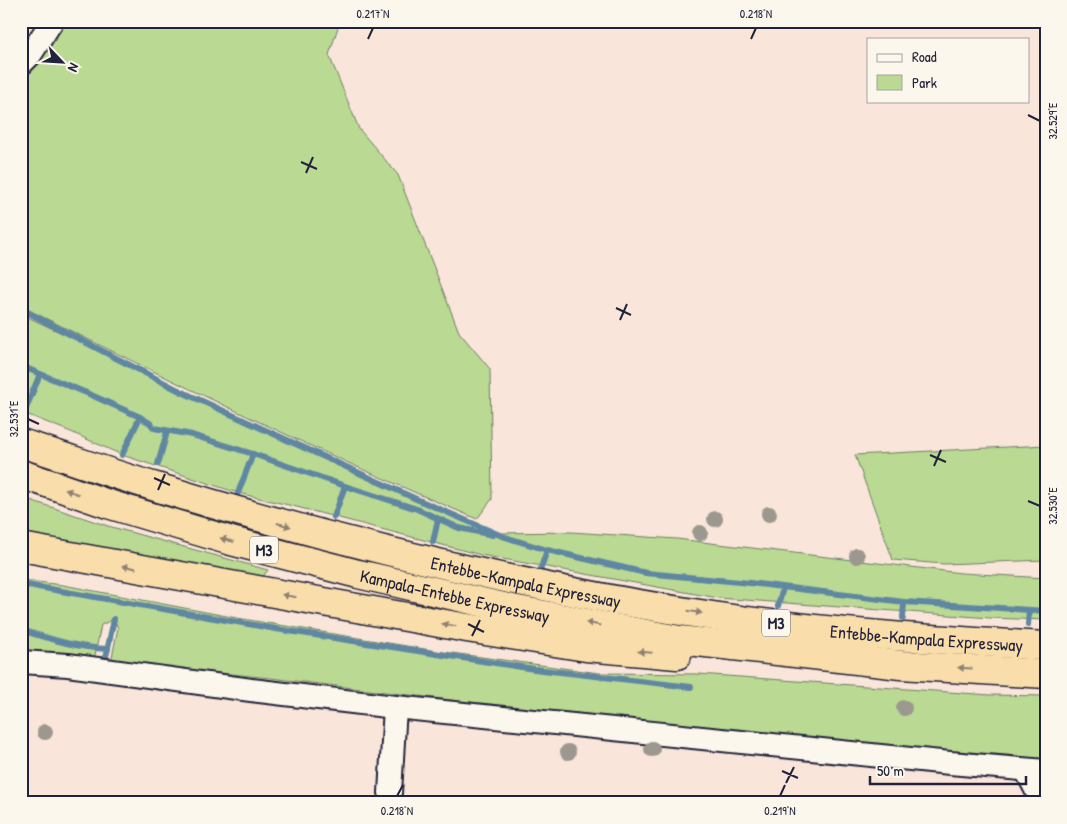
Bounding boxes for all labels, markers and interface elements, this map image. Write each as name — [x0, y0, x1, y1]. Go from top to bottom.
text: 0.217°N — [356, 5, 390, 22]
text: 0.218°N — [740, 5, 772, 22]
north arrow — [38, 38, 88, 88]
legend — [867, 38, 1030, 102]
text: Road — [912, 46, 937, 67]
text: N — [64, 60, 84, 76]
text: Park — [912, 72, 937, 93]
text: 32.529°E — [1044, 102, 1061, 139]
text: 32.531°E — [5, 400, 22, 437]
text: 32.530°E — [1044, 487, 1061, 525]
one-way arrow — [64, 488, 79, 495]
one-way arrow — [277, 521, 292, 529]
one-way arrow — [219, 535, 234, 543]
road number: M3 — [250, 536, 278, 564]
street label: Entebbe–Kampala Expressway — [428, 549, 623, 613]
one-way arrow — [121, 562, 137, 570]
street label: Kampala–Entebbe Expressway — [358, 562, 552, 628]
one-way arrow — [281, 591, 297, 599]
one-way arrow — [687, 609, 703, 617]
road number: M3 — [762, 610, 790, 636]
street label: Entebbe–Kampala Expressway — [829, 618, 1024, 657]
one-way arrow — [584, 619, 600, 627]
one-way arrow — [442, 621, 457, 629]
one-way arrow — [636, 648, 652, 656]
one-way arrow — [957, 664, 973, 672]
scale bar — [870, 754, 1026, 786]
text: 50 m — [877, 760, 904, 781]
text: 0.218°N — [381, 802, 413, 819]
text: 0.219°N — [764, 802, 796, 819]

